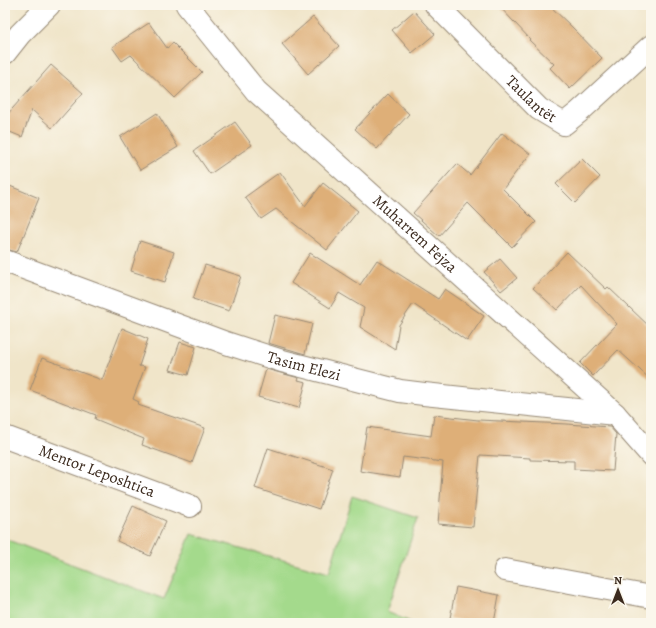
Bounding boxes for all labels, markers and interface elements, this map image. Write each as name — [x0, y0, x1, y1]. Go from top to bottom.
street label: Taulantët — [501, 70, 561, 128]
street label: Muharrem Fejza — [368, 190, 462, 278]
street label: Tasim Elezi — [264, 346, 343, 386]
street label: Mentor Leposhtica — [36, 440, 158, 503]
north arrow — [598, 570, 638, 610]
text: N — [614, 573, 622, 588]

